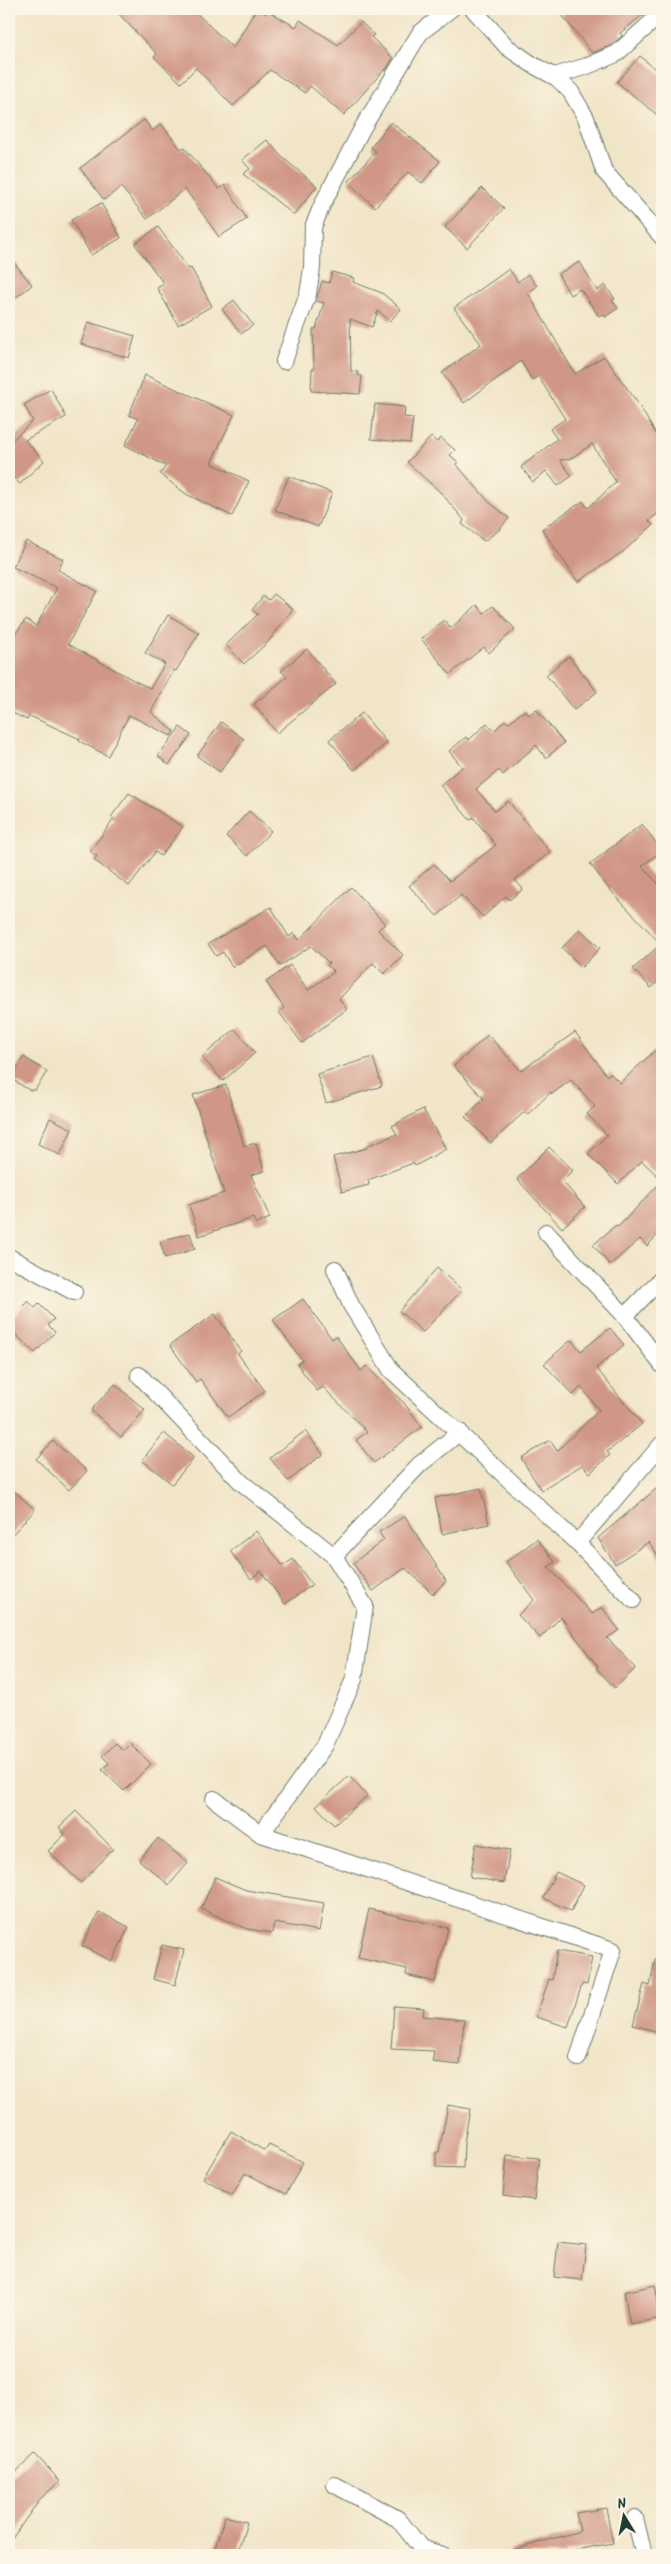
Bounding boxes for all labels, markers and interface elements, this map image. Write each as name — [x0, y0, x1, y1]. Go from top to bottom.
north arrow — [598, 2492, 648, 2542]
text: N — [616, 2493, 628, 2516]

